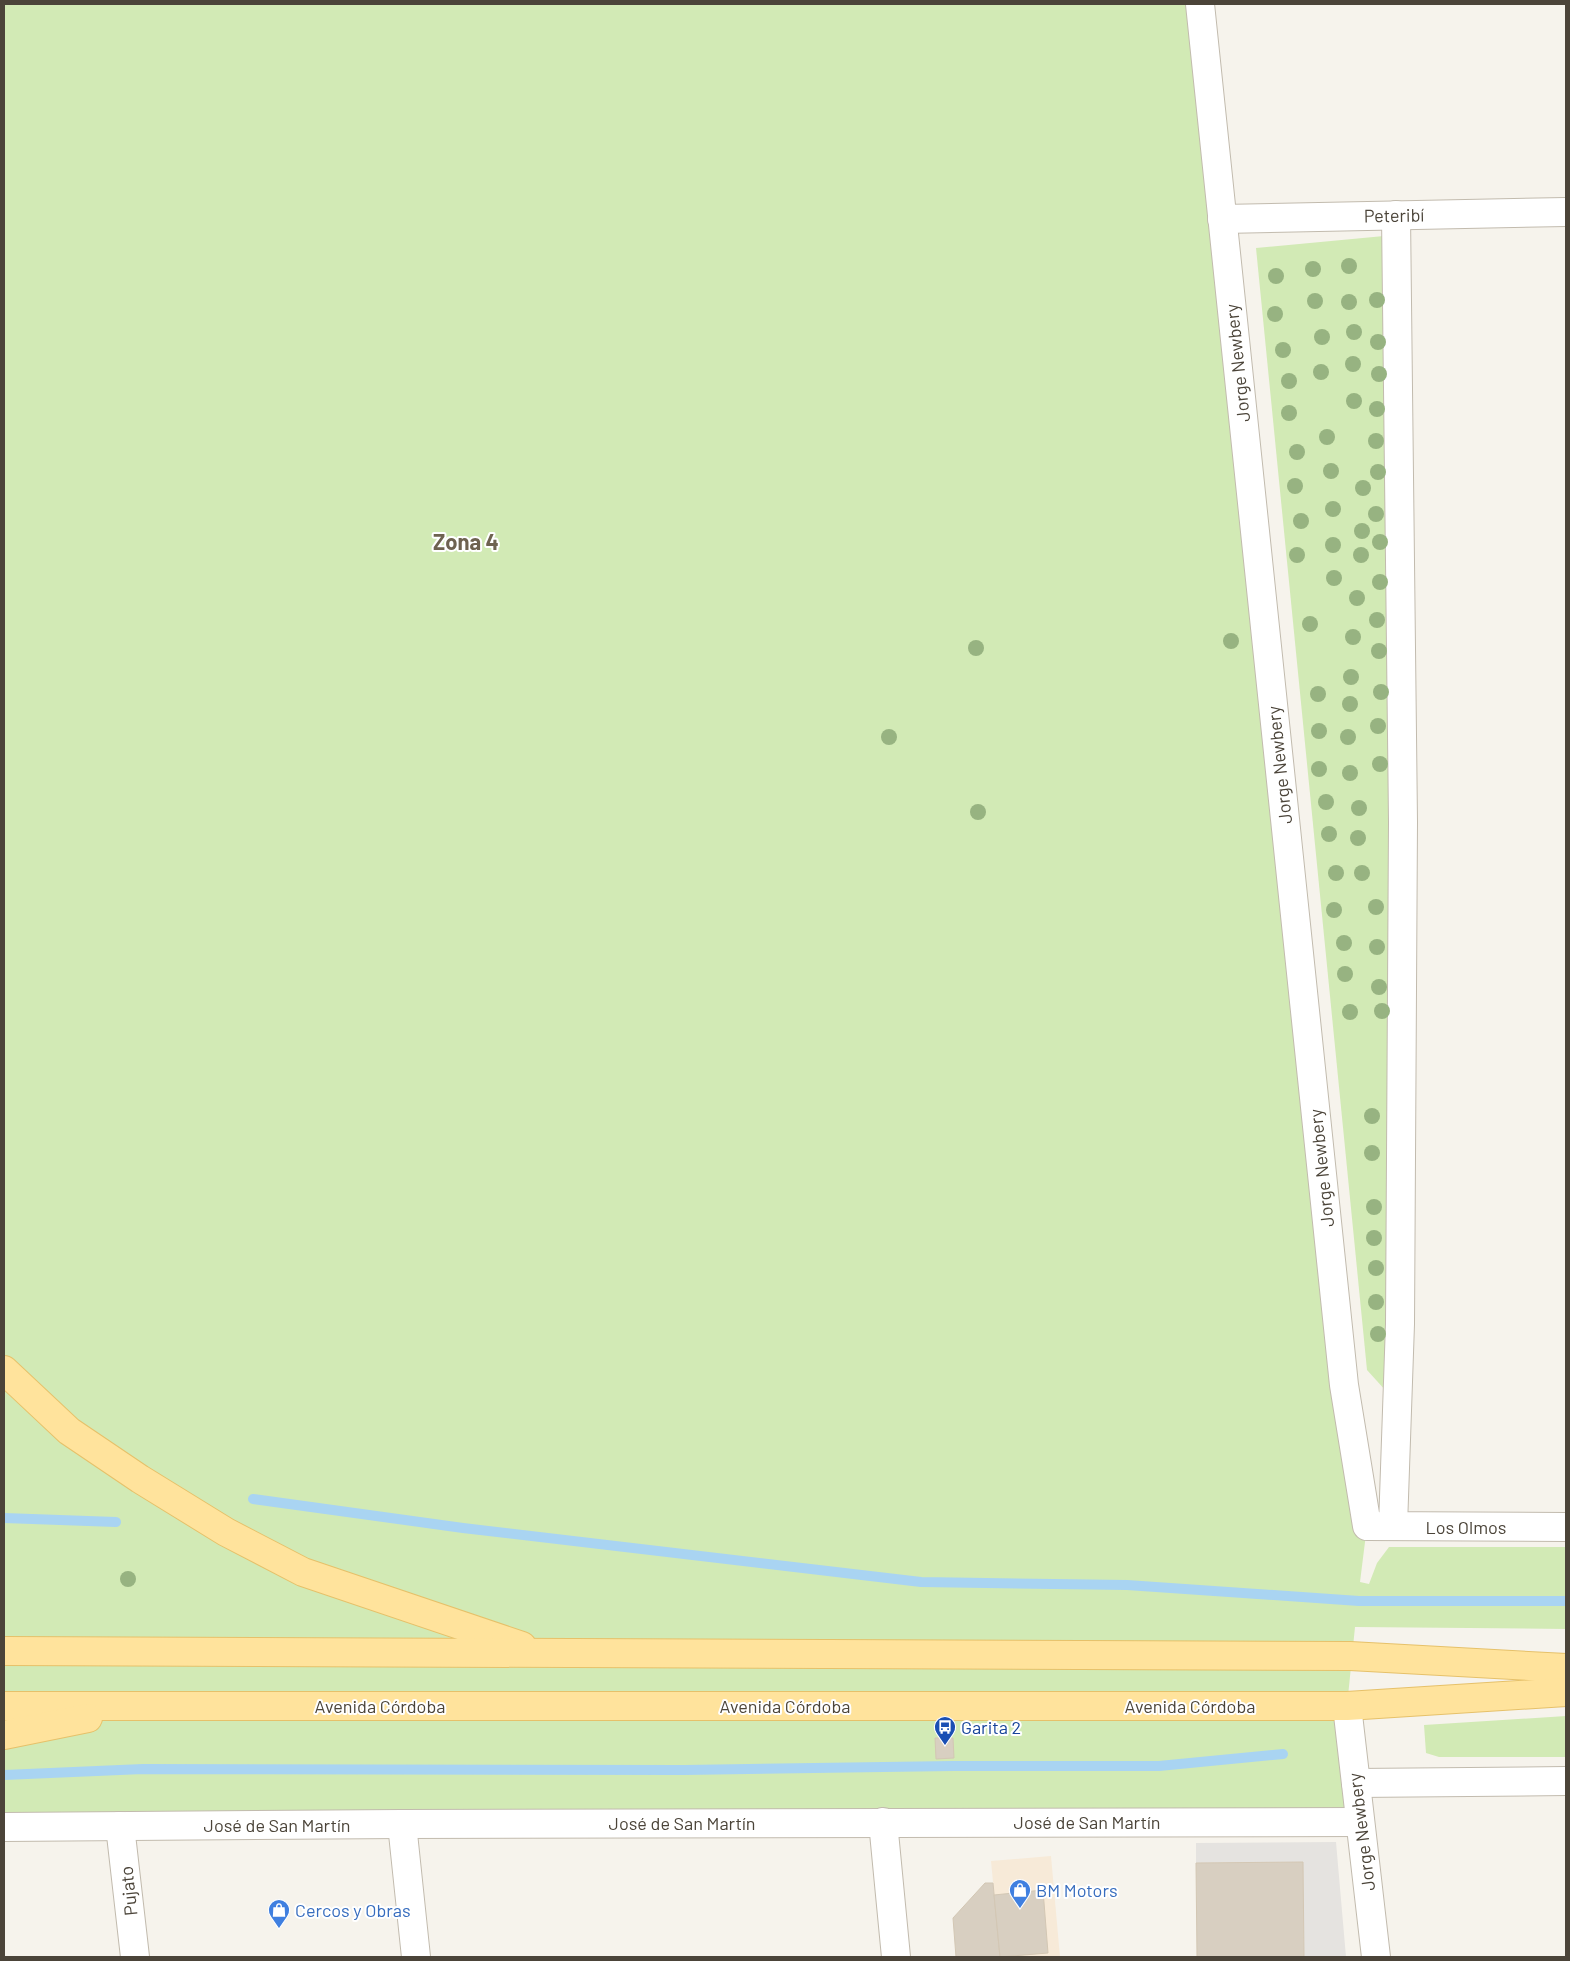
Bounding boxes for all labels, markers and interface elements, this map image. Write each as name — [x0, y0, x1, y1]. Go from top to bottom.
street label: Peteribí — [1364, 203, 1425, 227]
street label: Jorge Newbery — [1220, 303, 1254, 423]
district label: Zona 4 — [433, 528, 499, 554]
street label: Jorge Newbery — [1262, 705, 1296, 825]
street label: Jorge Newbery — [1304, 1108, 1338, 1228]
street label: Los Olmos — [1426, 1516, 1506, 1538]
street label: Avenida Córdoba — [315, 1695, 445, 1717]
street label: Avenida Córdoba — [720, 1695, 850, 1717]
street label: Avenida Córdoba — [1125, 1695, 1255, 1717]
bus stop icon: Garita 2 — [933, 1715, 957, 1746]
place label: Garita 2 — [961, 1716, 1021, 1738]
street label: Jorge Newbery — [1343, 1772, 1379, 1892]
street label: José de San Martín — [1014, 1811, 1161, 1833]
street label: José de San Martín — [609, 1812, 756, 1834]
street label: José de San Martín — [204, 1814, 351, 1836]
street label: Pujato — [114, 1865, 142, 1917]
shop icon: BM Motors — [1008, 1878, 1032, 1909]
place label: BM Motors — [1036, 1879, 1118, 1901]
shop icon: Cercos y Obras — [267, 1898, 291, 1929]
place label: Cercos y Obras — [295, 1899, 411, 1921]

